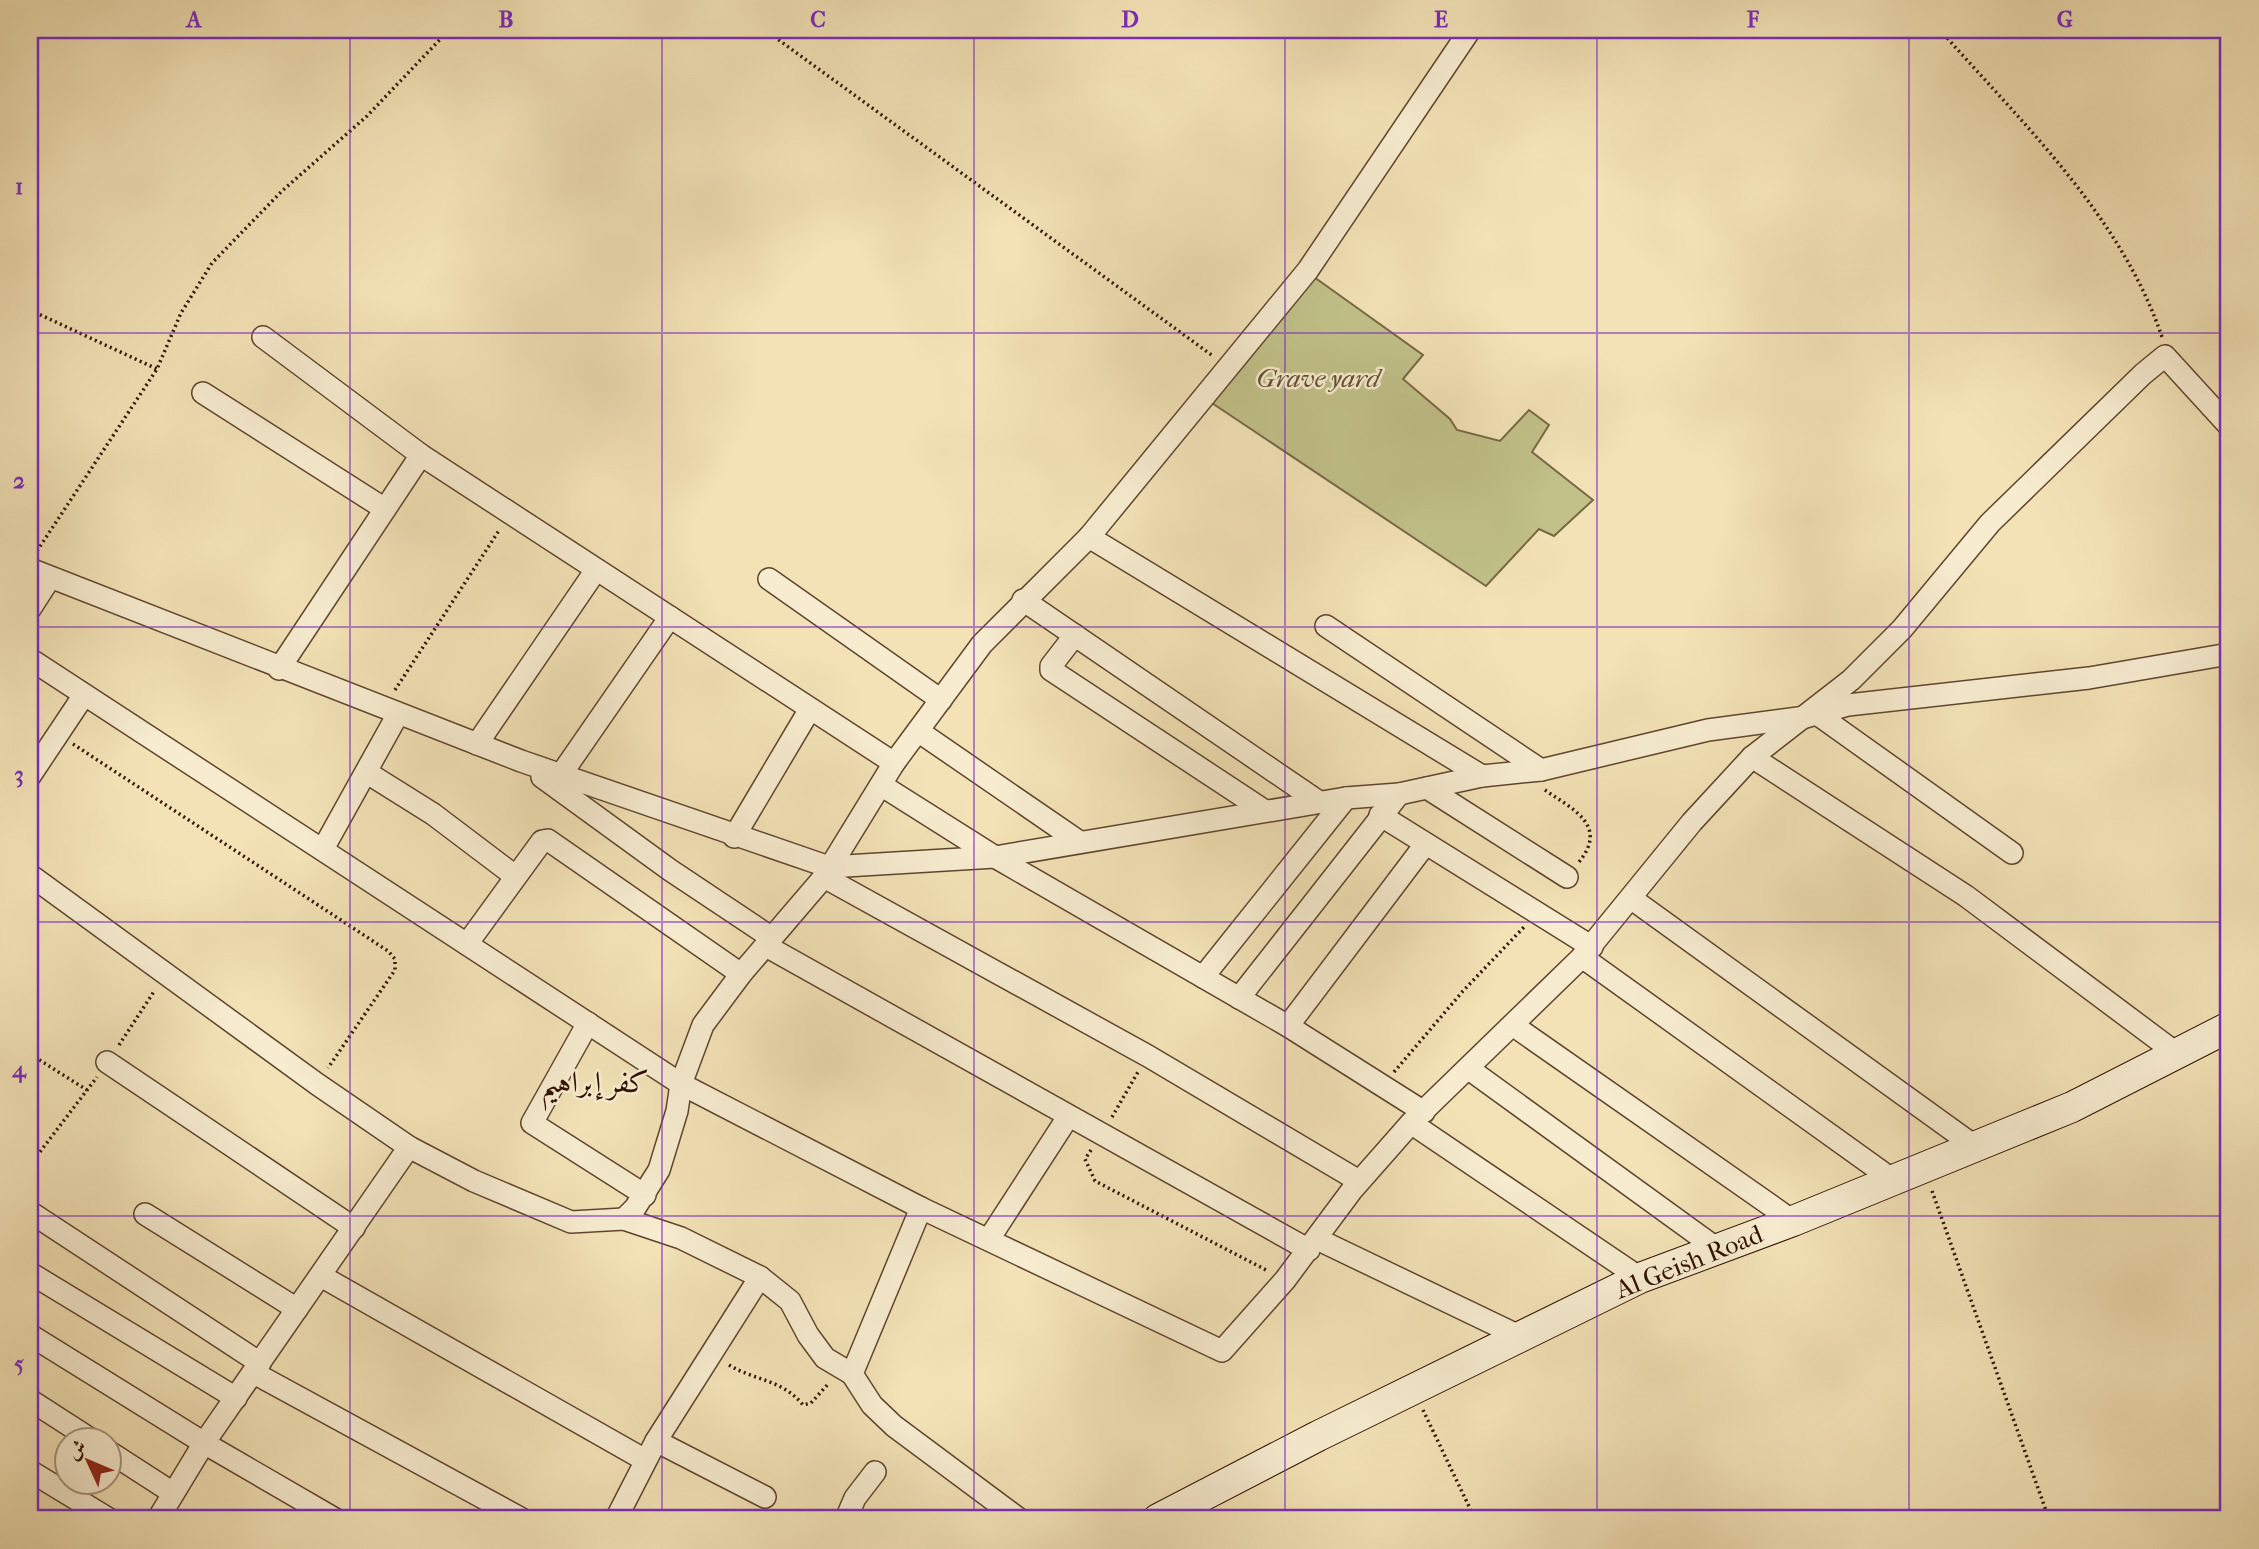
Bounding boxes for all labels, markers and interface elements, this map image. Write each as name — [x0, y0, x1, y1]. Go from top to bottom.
text: A — [185, 6, 203, 33]
text: B — [499, 6, 514, 33]
text: C — [810, 6, 826, 33]
text: D — [1121, 6, 1139, 33]
text: E — [1434, 6, 1448, 33]
text: F — [1746, 6, 1760, 33]
text: G — [2057, 6, 2073, 33]
text: 1 — [15, 173, 23, 200]
park label: Grave yard — [1256, 363, 1383, 394]
text: 2 — [13, 467, 25, 494]
text: 3 — [14, 761, 24, 788]
text: 4 — [11, 1056, 27, 1083]
district label: كفر إبراهيم — [541, 1065, 649, 1111]
street label: Al Geish Road — [1610, 1218, 1768, 1306]
text: 5 — [14, 1350, 24, 1377]
north arrow — [52, 1426, 122, 1496]
text: ش — [62, 1435, 91, 1464]

